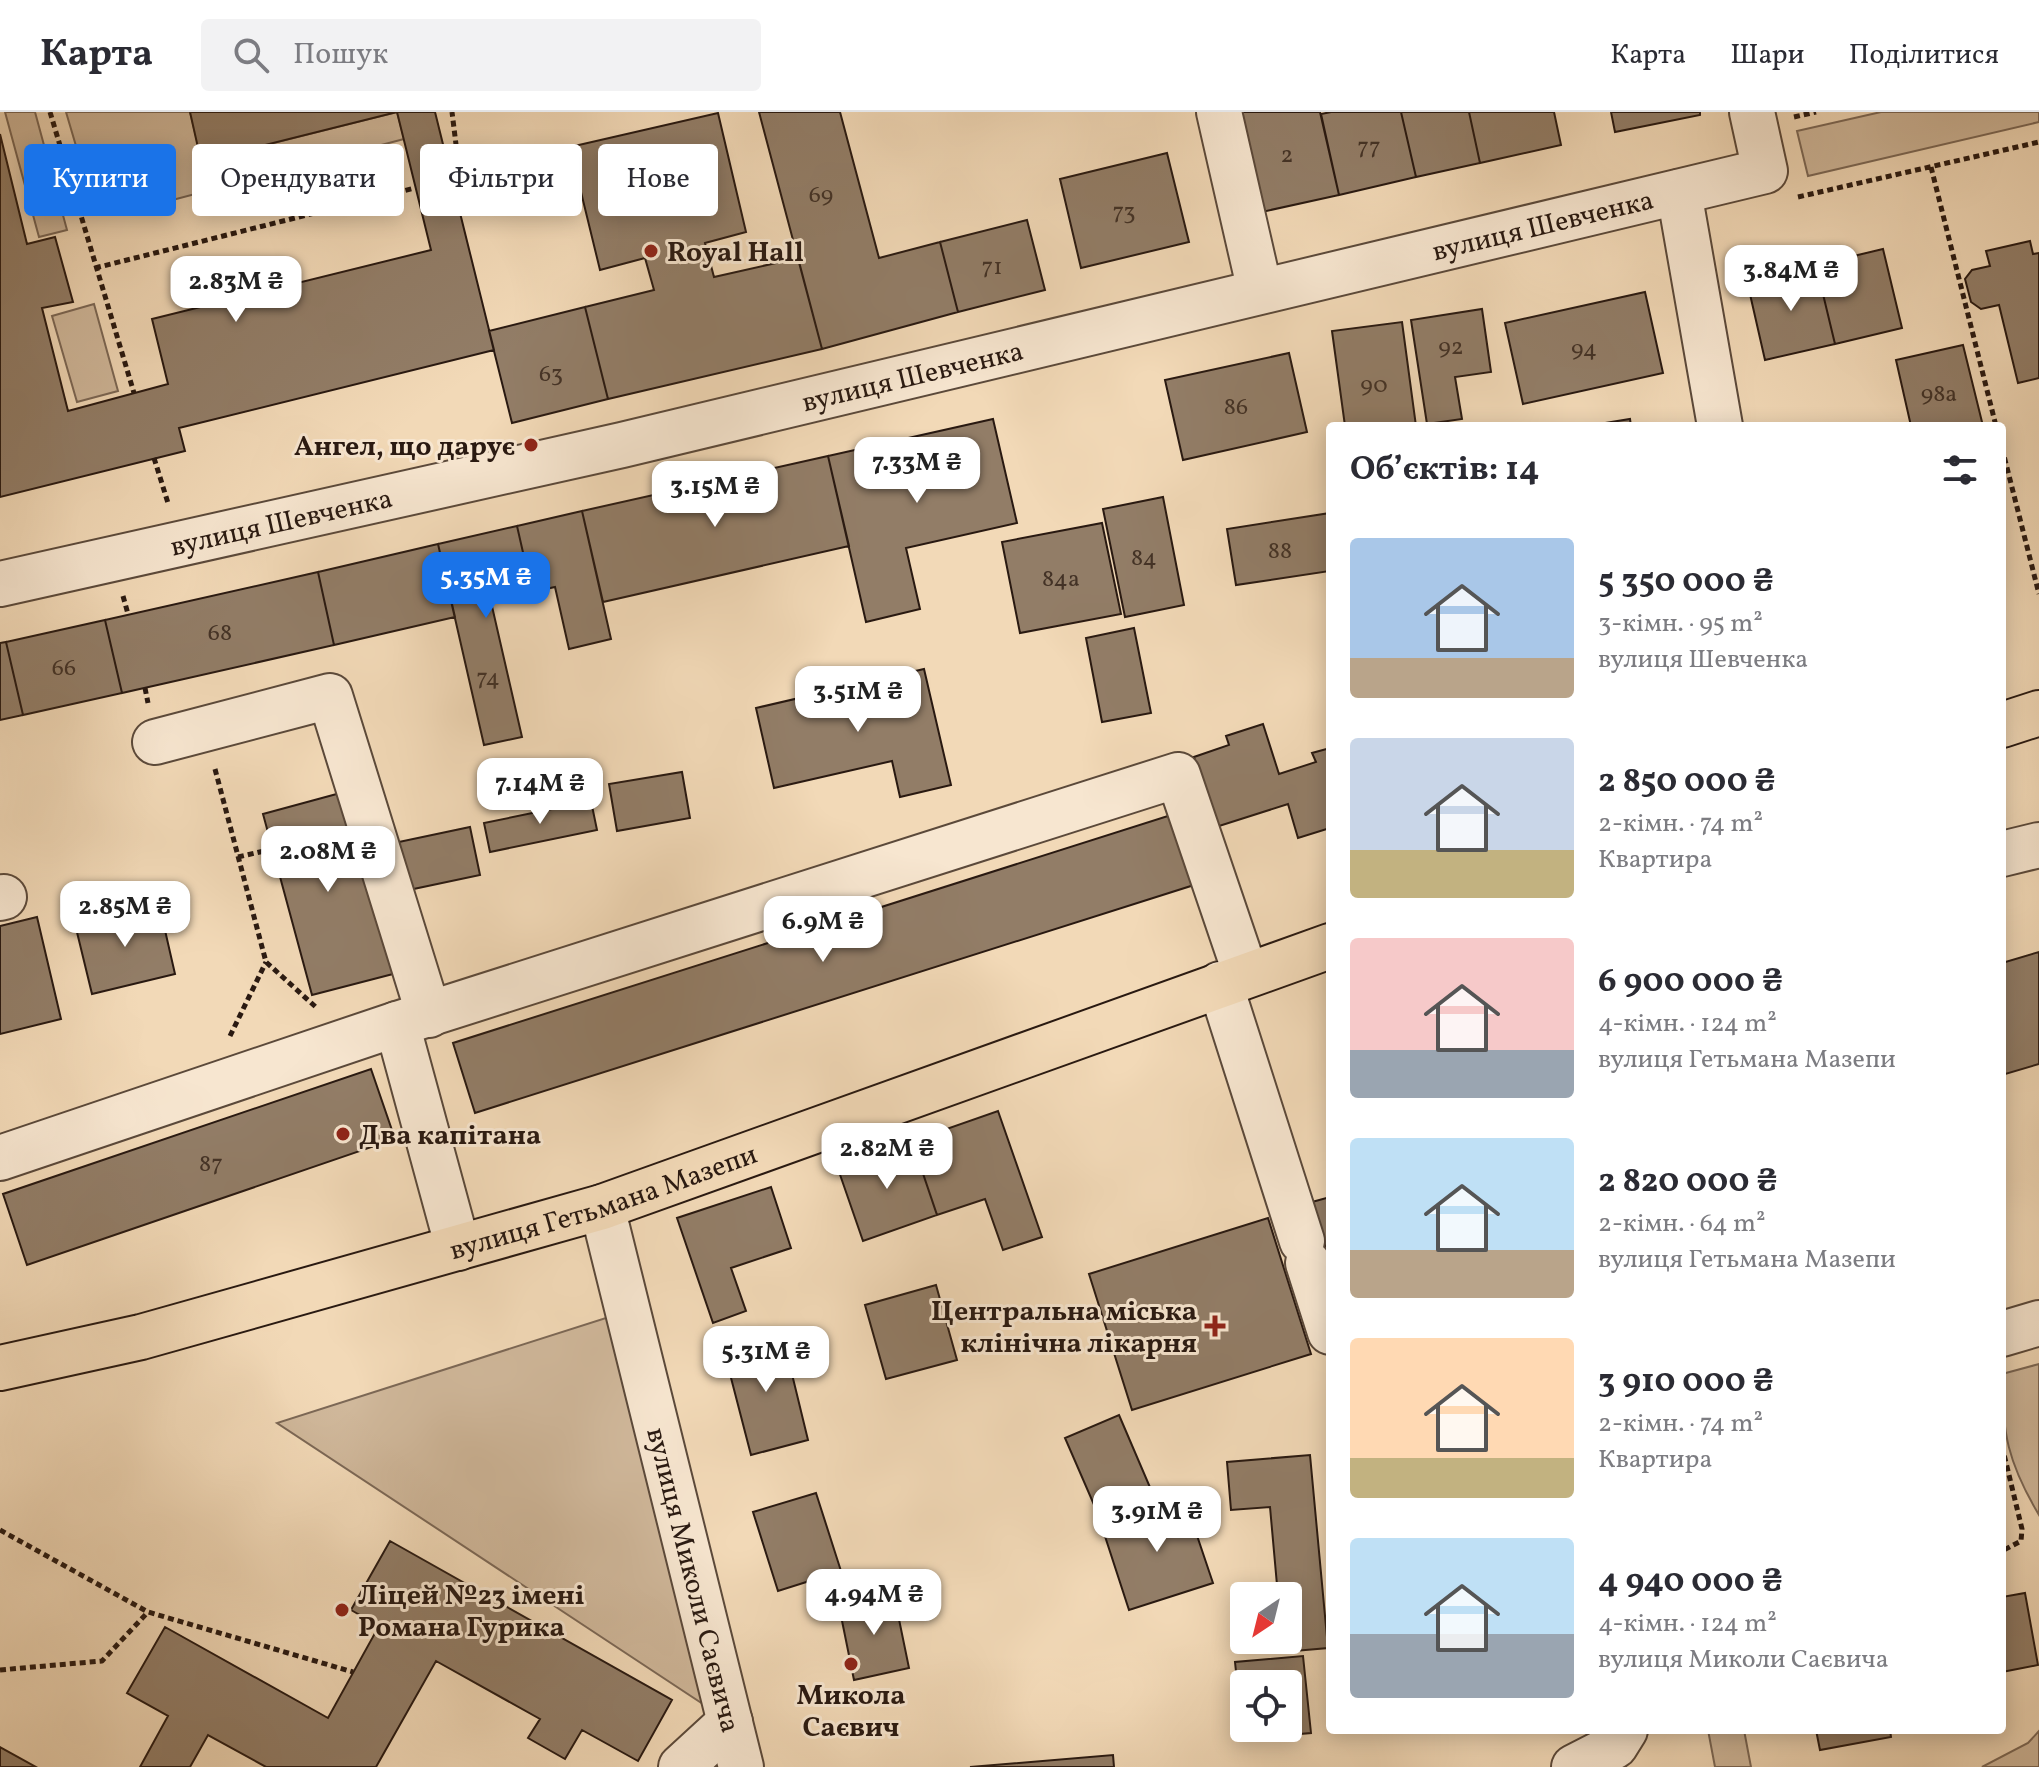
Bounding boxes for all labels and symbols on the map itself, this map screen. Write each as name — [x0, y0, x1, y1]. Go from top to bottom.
house number: 77 — [1357, 131, 1381, 165]
house number: 2 — [1281, 139, 1293, 173]
house number: 69 — [809, 179, 833, 213]
street label: вулиця Шевченка — [1428, 181, 1658, 272]
house number: 73 — [1112, 196, 1136, 230]
place label: Royal Hall — [667, 234, 804, 273]
marker: Royal Hall — [642, 242, 660, 260]
pin: 3.84M ₴ — [1717, 245, 1865, 313]
house number: 71 — [982, 251, 1002, 285]
pin: 2.83M ₴ — [162, 256, 310, 324]
house number: 92 — [1438, 331, 1464, 365]
street label: вулиця Шевченка — [798, 332, 1028, 423]
house number: 94 — [1571, 333, 1597, 367]
house number: 63 — [539, 358, 563, 392]
house number: 90 — [1360, 369, 1388, 403]
house number: 98а — [1921, 378, 1957, 412]
house number: 86 — [1224, 391, 1248, 425]
place label: Ангел, що дарує — [294, 428, 515, 467]
marker: Ангел, що дарує — [522, 436, 540, 454]
pin: 7.33M ₴ — [843, 437, 991, 505]
pin: 3.15M ₴ — [641, 461, 789, 529]
street label: вулиця Шевченка — [167, 480, 396, 567]
house number: 88 — [1268, 535, 1292, 569]
house number: 84 — [1131, 542, 1157, 576]
pin: 5.35M ₴ — [412, 552, 560, 620]
house number: 84а — [1042, 563, 1080, 597]
house number: 68 — [208, 617, 232, 651]
house number: 66 — [52, 652, 76, 686]
house number: 74 — [476, 662, 500, 696]
pin: 3.51M ₴ — [784, 666, 932, 734]
pin: 7.14M ₴ — [466, 758, 614, 826]
pin: 2.08M ₴ — [254, 826, 402, 894]
pin: 2.85M ₴ — [51, 881, 199, 949]
pin: 6.9M ₴ — [758, 896, 888, 964]
place label: Два капітана — [359, 1117, 541, 1156]
pin: 2.82M ₴ — [813, 1123, 961, 1191]
marker: Два капітана — [334, 1125, 352, 1143]
street label: вулиця Гетьмана Мазепи — [445, 1136, 763, 1271]
house number: 87 — [199, 1148, 223, 1182]
place label: Центральна міська клінічна лікарня — [931, 1293, 1197, 1364]
marker: Центральна міська клінічна лікарня — [1204, 1315, 1226, 1337]
pin: 5.31M ₴ — [692, 1326, 840, 1394]
street label: вулиця Миколи Саєвича — [635, 1424, 749, 1737]
pin: 3.91M ₴ — [1083, 1486, 1231, 1554]
pin: 4.94M ₴ — [800, 1569, 948, 1637]
place label: Ліцей №23 імені Романа Гурика — [358, 1577, 585, 1648]
north arrow — [1230, 1582, 1302, 1654]
marker: Ліцей №23 імені Романа Гурика — [333, 1601, 351, 1619]
marker: Микола Саєвич — [842, 1655, 860, 1673]
place label: Микола Саєвич — [796, 1677, 906, 1748]

